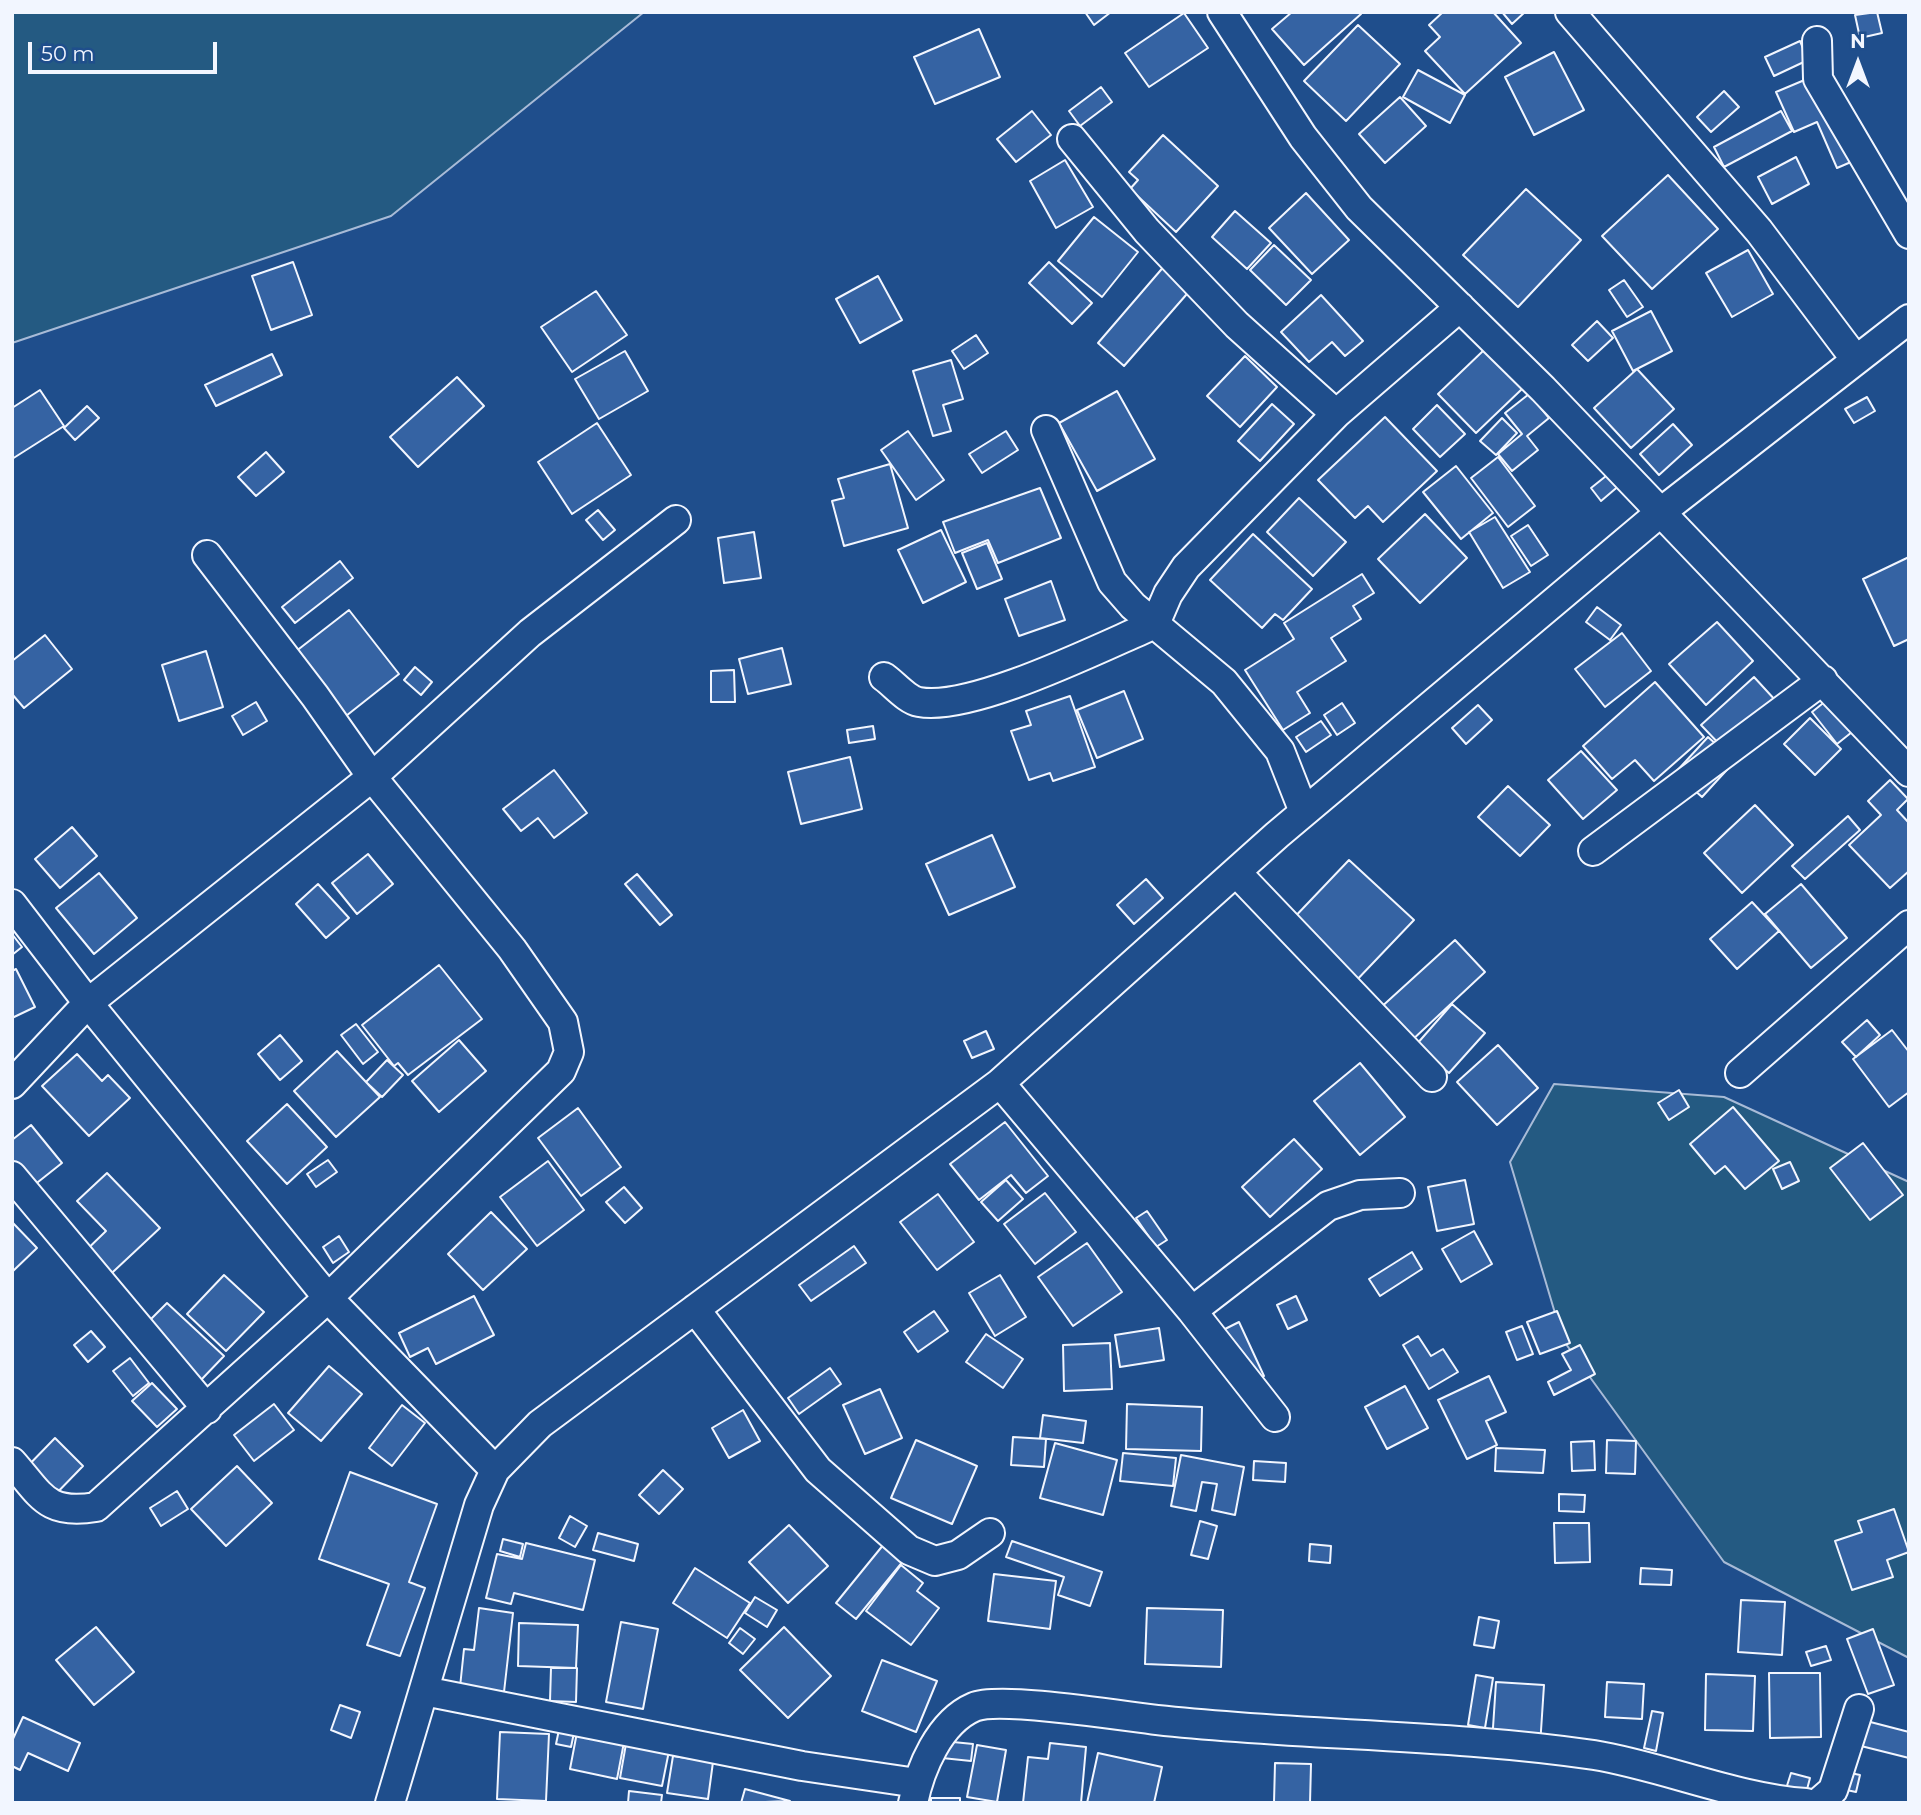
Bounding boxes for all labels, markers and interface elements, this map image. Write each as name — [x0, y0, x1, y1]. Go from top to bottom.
scale bar — [32, 28, 220, 72]
north arrow — [1823, 28, 1893, 98]
text: N — [1850, 30, 1866, 53]
text: 50 m — [41, 41, 95, 66]

